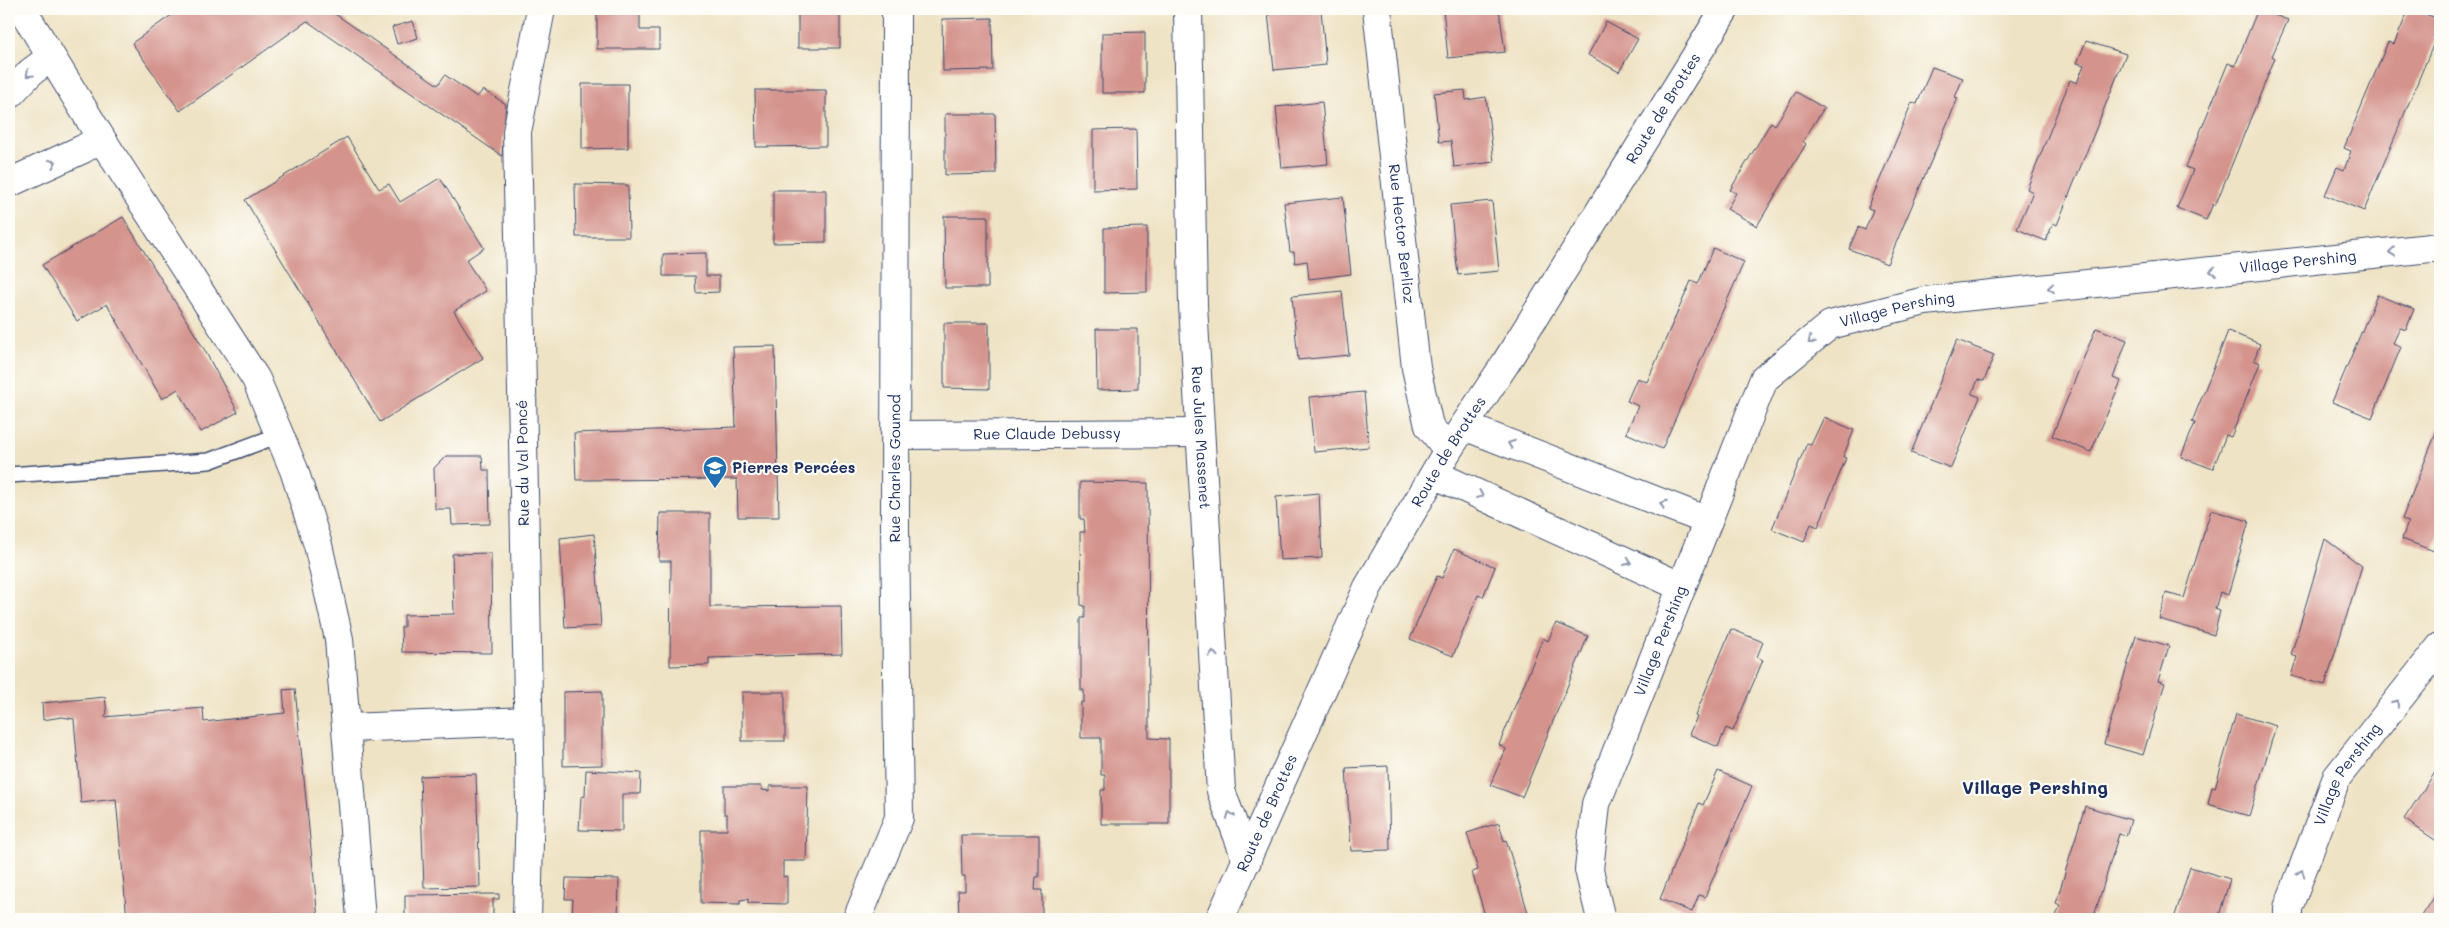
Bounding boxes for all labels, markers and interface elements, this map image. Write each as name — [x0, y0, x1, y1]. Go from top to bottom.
street label: Route de Brottes — [1621, 49, 1704, 167]
one-way arrow — [25, 69, 34, 78]
one-way arrow — [48, 158, 57, 169]
street label: Rue Hector Berlioz — [1385, 163, 1420, 304]
street label: Village Pershing — [2238, 245, 2357, 277]
one-way arrow — [2387, 246, 2395, 257]
one-way arrow — [2208, 265, 2216, 276]
one-way arrow — [2047, 282, 2055, 293]
street label: Village Pershing — [1837, 287, 1956, 331]
one-way arrow — [1807, 335, 1816, 344]
street label: Rue Jules Massenet — [1188, 366, 1216, 510]
street label: Route de Brottes — [1406, 392, 1490, 510]
street label: Rue Charles Gounod — [884, 394, 904, 543]
street label: Rue du Val Poncé — [511, 400, 533, 526]
street label: Rue Claude Debussy — [973, 423, 1121, 443]
one-way arrow — [1507, 440, 1516, 450]
school or university icon: Pierres Percées — [702, 455, 728, 489]
place label: Pierres Percées — [732, 457, 855, 477]
one-way arrow — [1475, 489, 1484, 500]
one-way arrow — [1659, 499, 1667, 509]
one-way arrow — [1623, 556, 1632, 567]
street label: Village Pershing — [1629, 582, 1690, 699]
one-way arrow — [1207, 650, 1218, 658]
one-way arrow — [2390, 699, 2399, 708]
street label: Village Pershing — [2309, 718, 2385, 828]
street label: Route de Brottes — [1231, 751, 1301, 875]
district label: Village Pershing — [1962, 775, 2108, 799]
one-way arrow — [1226, 811, 1236, 820]
one-way arrow — [2295, 869, 2305, 878]

